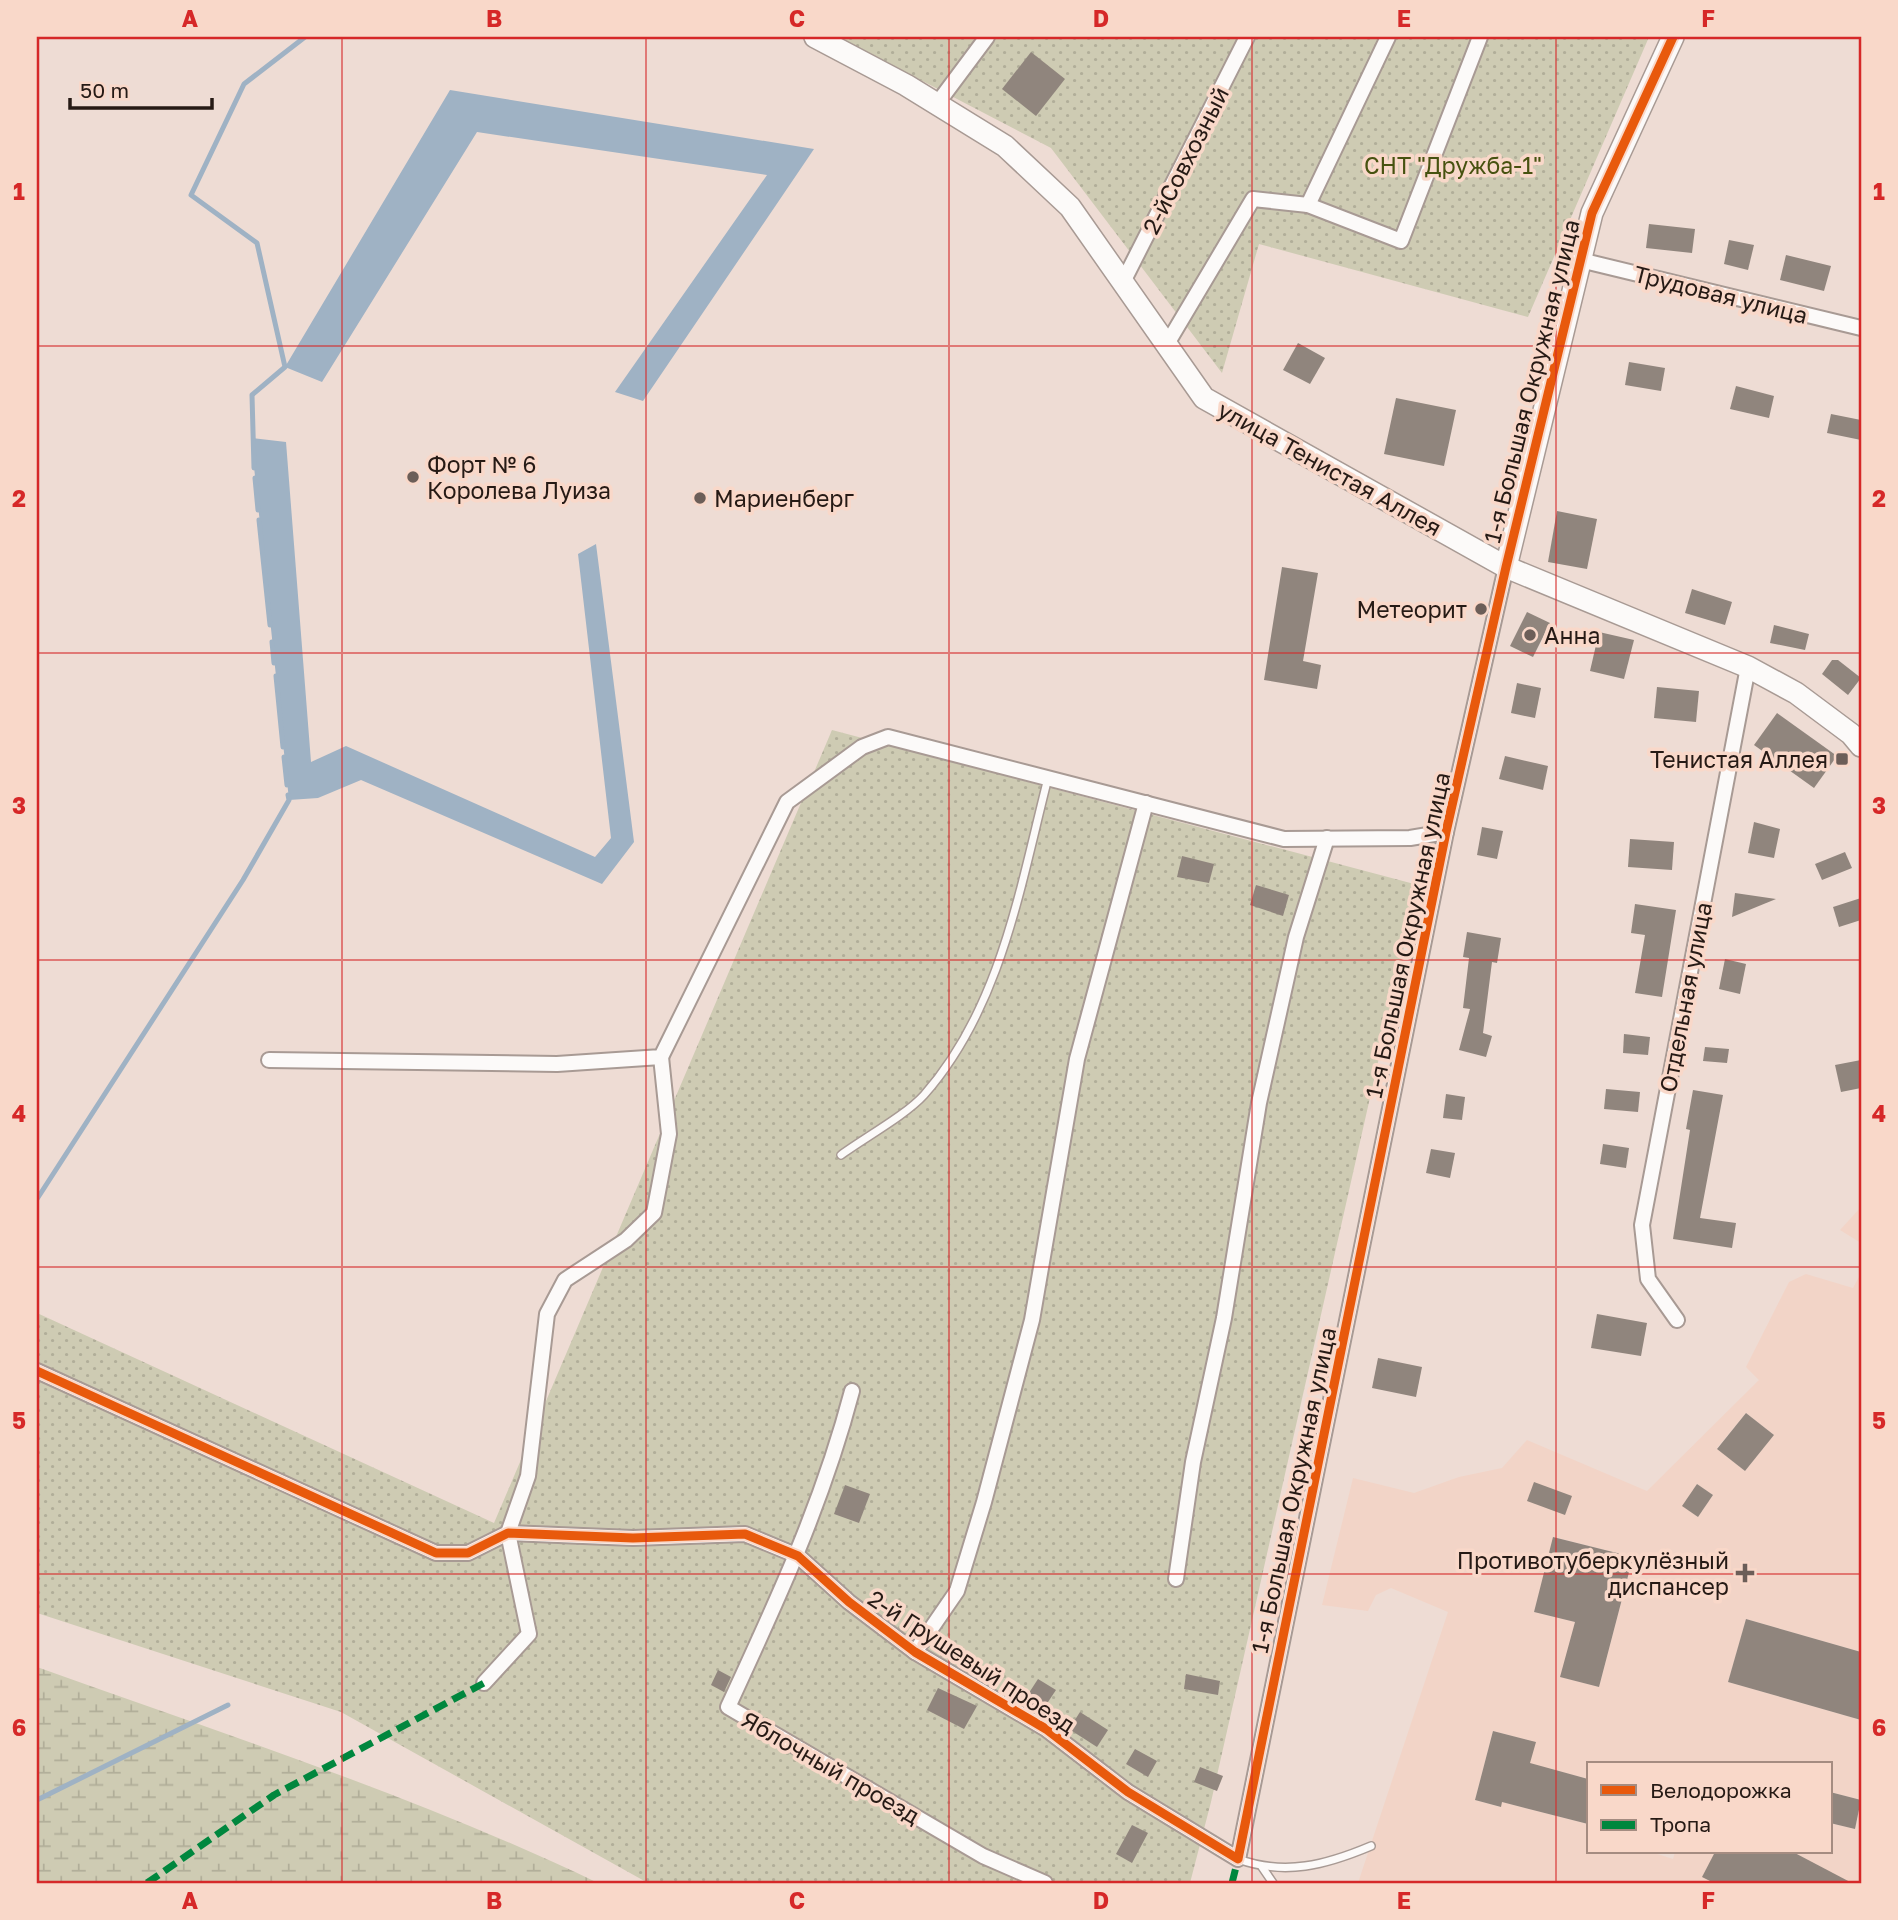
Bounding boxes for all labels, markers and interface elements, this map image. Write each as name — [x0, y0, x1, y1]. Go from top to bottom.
text: A — [182, 4, 199, 32]
text: B — [486, 4, 502, 32]
text: C — [789, 4, 805, 32]
text: D — [1093, 4, 1109, 32]
text: E — [1397, 4, 1411, 32]
text: F — [1701, 4, 1715, 32]
scale bar — [70, 66, 212, 110]
text: 50 m — [80, 77, 129, 103]
street label: 2-йСовхозный — [1136, 82, 1234, 238]
park label: СНТ "Дружба-1" — [1364, 151, 1542, 179]
text: 1 — [13, 177, 25, 205]
text: 1 — [1873, 177, 1885, 205]
street label: 1-я Большая Окружная улица — [1477, 216, 1585, 546]
street label: Трудовая улица — [1631, 259, 1811, 329]
street label: улица Тенистая Аллея — [1213, 395, 1447, 541]
place label: Форт № 6 Королева Луиза — [427, 450, 611, 504]
marker: Форт № 6 Королева Луиза — [405, 469, 421, 485]
text: 2 — [12, 484, 26, 512]
place label: Мариенберг — [714, 484, 854, 512]
text: 2 — [1872, 484, 1886, 512]
marker: Мариенберг — [692, 490, 708, 506]
place label: Метеорит — [1356, 595, 1467, 623]
marker: Метеорит — [1473, 601, 1489, 617]
place label: Анна — [1544, 621, 1600, 649]
marker: Анна — [1522, 627, 1538, 643]
place label: Тенистая Аллея — [1650, 745, 1828, 773]
marker: Тенистая Аллея — [1834, 751, 1850, 767]
street label: 1-я Большая Окружная улица — [1359, 770, 1455, 1100]
text: 3 — [12, 791, 26, 819]
text: 3 — [1872, 791, 1886, 819]
street label: Отдельная улица — [1653, 900, 1717, 1094]
text: 4 — [12, 1099, 26, 1127]
text: 4 — [1872, 1099, 1886, 1127]
street label: 1-я Большая Окружная улица — [1245, 1325, 1341, 1655]
text: 5 — [12, 1406, 26, 1434]
text: 5 — [1872, 1406, 1886, 1434]
place label: Противотуберкулёзный диспансер — [1457, 1546, 1729, 1600]
marker: Противотуберкулёзный диспансер — [1735, 1563, 1755, 1583]
street label: 2-й Грушевый проезд — [863, 1584, 1081, 1739]
street label: Яблочный проезд — [737, 1705, 925, 1829]
text: 6 — [12, 1713, 26, 1741]
text: 6 — [1872, 1713, 1886, 1741]
legend — [1587, 1762, 1832, 1854]
text: Велодорожка — [1650, 1777, 1792, 1803]
text: Тропа — [1650, 1811, 1711, 1837]
text: A — [182, 1886, 199, 1914]
text: B — [486, 1886, 502, 1914]
text: C — [789, 1886, 805, 1914]
text: D — [1093, 1886, 1109, 1914]
text: E — [1397, 1886, 1411, 1914]
text: F — [1701, 1886, 1715, 1914]

